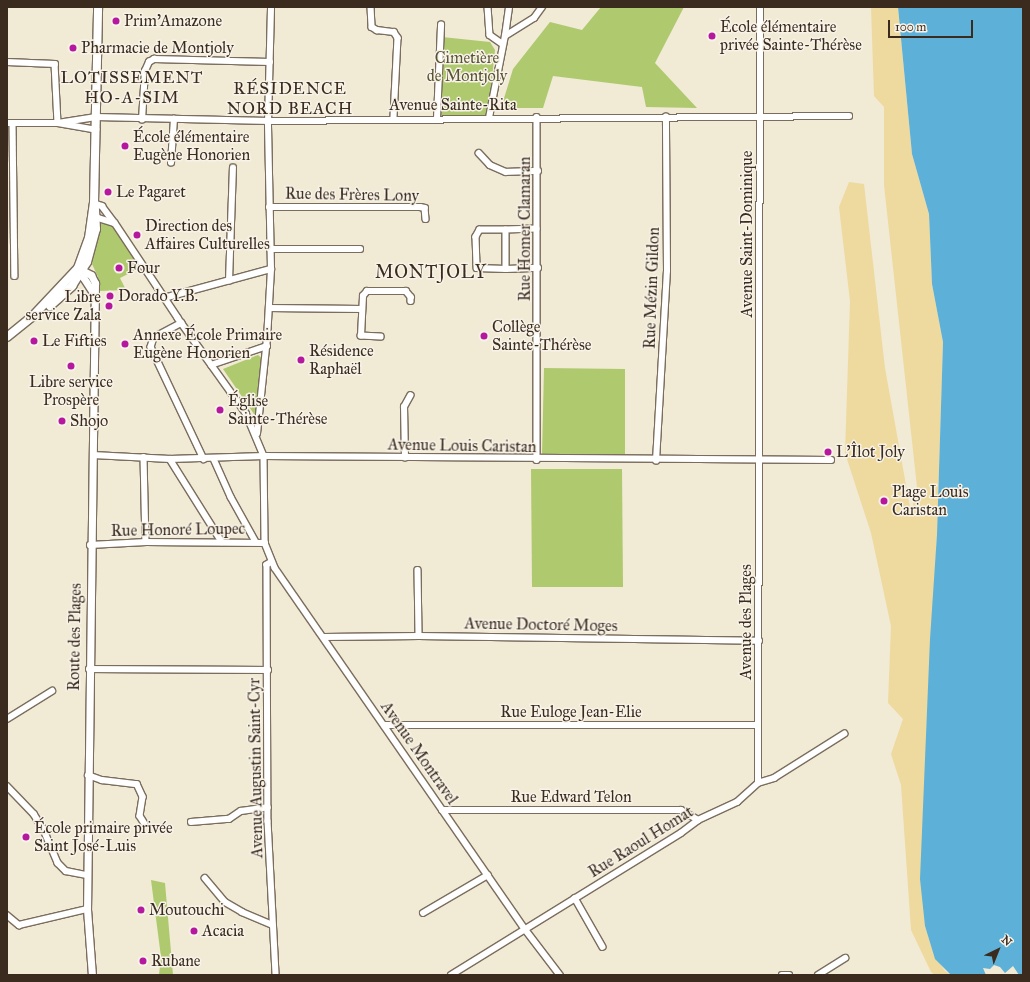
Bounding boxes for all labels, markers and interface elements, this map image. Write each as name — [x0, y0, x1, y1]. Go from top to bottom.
place label: Prim'Amazone — [124, 11, 222, 31]
scale bar — [890, 12, 975, 38]
marker: Prim'Amazone — [111, 16, 121, 26]
place label: École élémentaire privée Sainte-Thérèse — [720, 17, 862, 55]
text: 100 m — [895, 20, 926, 34]
marker: École élémentaire privée Sainte-Thérèse — [707, 31, 717, 41]
place label: Pharmacie de Montjoly — [81, 38, 234, 58]
marker: Pharmacie de Montjoly — [68, 43, 78, 53]
park label: Cimetière de Montjoly — [427, 48, 507, 86]
district label: LOTISSEMENT HO-A-SIM — [61, 68, 203, 108]
district label: RÉSIDENCE NORD BEACH — [227, 79, 353, 119]
street label: Avenue Sainte-Rita — [389, 95, 517, 115]
place label: École élémentaire Eugène Honorien — [133, 127, 250, 165]
marker: École élémentaire Eugène Honorien — [120, 141, 130, 151]
street label: Avenue Saint-Dominique — [737, 150, 757, 318]
street label: Rue Homer Clamaran — [515, 157, 535, 301]
place label: Le Pagaret — [116, 182, 186, 202]
street label: Rue des Frères Lony — [285, 184, 419, 206]
marker: Le Pagaret — [103, 187, 113, 197]
place label: Direction des Affaires Culturelles — [145, 216, 270, 254]
street label: Rue Mézin Gildon — [640, 227, 664, 349]
marker: Direction des Affaires Culturelles — [132, 230, 142, 240]
place label: Four — [127, 258, 160, 278]
district label: MONTJOLY — [375, 261, 487, 283]
marker: Four — [114, 263, 124, 273]
place label: Dorado Y.B. — [118, 286, 198, 306]
place label: Libre service Zala — [26, 287, 101, 325]
marker: Dorado Y.B. — [105, 291, 115, 301]
marker: Libre service Zala — [104, 301, 114, 311]
place label: Collège Sainte-Thérèse — [492, 317, 591, 355]
place label: Annexe École Primaire Eugène Honorien — [133, 325, 282, 363]
place label: Le Fifties — [42, 331, 107, 351]
marker: Collège Sainte-Thérèse — [479, 331, 489, 341]
marker: Le Fifties — [29, 336, 39, 346]
marker: Annexe École Primaire Eugène Honorien — [120, 339, 130, 349]
place label: Résidence Raphaël — [309, 341, 374, 379]
marker: Résidence Raphaël — [296, 355, 306, 365]
marker: Libre service Prospère — [66, 361, 76, 371]
place label: Libre service Prospère — [29, 372, 113, 410]
place label: Église Sainte-Thérèse — [228, 391, 327, 429]
marker: Église Sainte-Thérèse — [215, 405, 225, 415]
place label: Shojo — [70, 411, 108, 431]
marker: Shojo — [57, 416, 67, 426]
street label: Avenue Louis Caristan — [388, 435, 536, 457]
place label: L'Îlot Joly — [836, 442, 905, 462]
marker: L'Îlot Joly — [823, 447, 833, 457]
place label: Plage Louis Caristan — [892, 482, 969, 520]
marker: Plage Louis Caristan — [879, 496, 889, 506]
street label: Rue Honoré Loupec — [111, 519, 245, 541]
street label: Avenue des Plages — [736, 564, 756, 680]
street label: Route des Plages — [64, 583, 86, 691]
street label: Avenue Doctoré Moges — [464, 614, 618, 636]
street label: Avenue Augustin Saint-Cyr — [245, 678, 267, 858]
street label: Avenue Montravel — [376, 698, 462, 808]
street label: Rue Euloge Jean-Elie — [500, 702, 642, 722]
street label: Rue Edward Telon — [510, 787, 632, 807]
street label: Rue Raoul Homat — [585, 802, 697, 882]
place label: École primaire privée Saint José-Luis — [34, 818, 173, 856]
marker: École primaire privée Saint José-Luis — [21, 832, 31, 842]
place label: Moutouchi — [149, 900, 224, 920]
marker: Moutouchi — [136, 905, 146, 915]
place label: Acacia — [202, 921, 244, 941]
marker: Acacia — [189, 926, 199, 936]
north arrow — [978, 930, 1018, 970]
text: N — [999, 933, 1014, 949]
place label: Rubane — [151, 951, 200, 971]
marker: Rubane — [138, 956, 148, 966]

